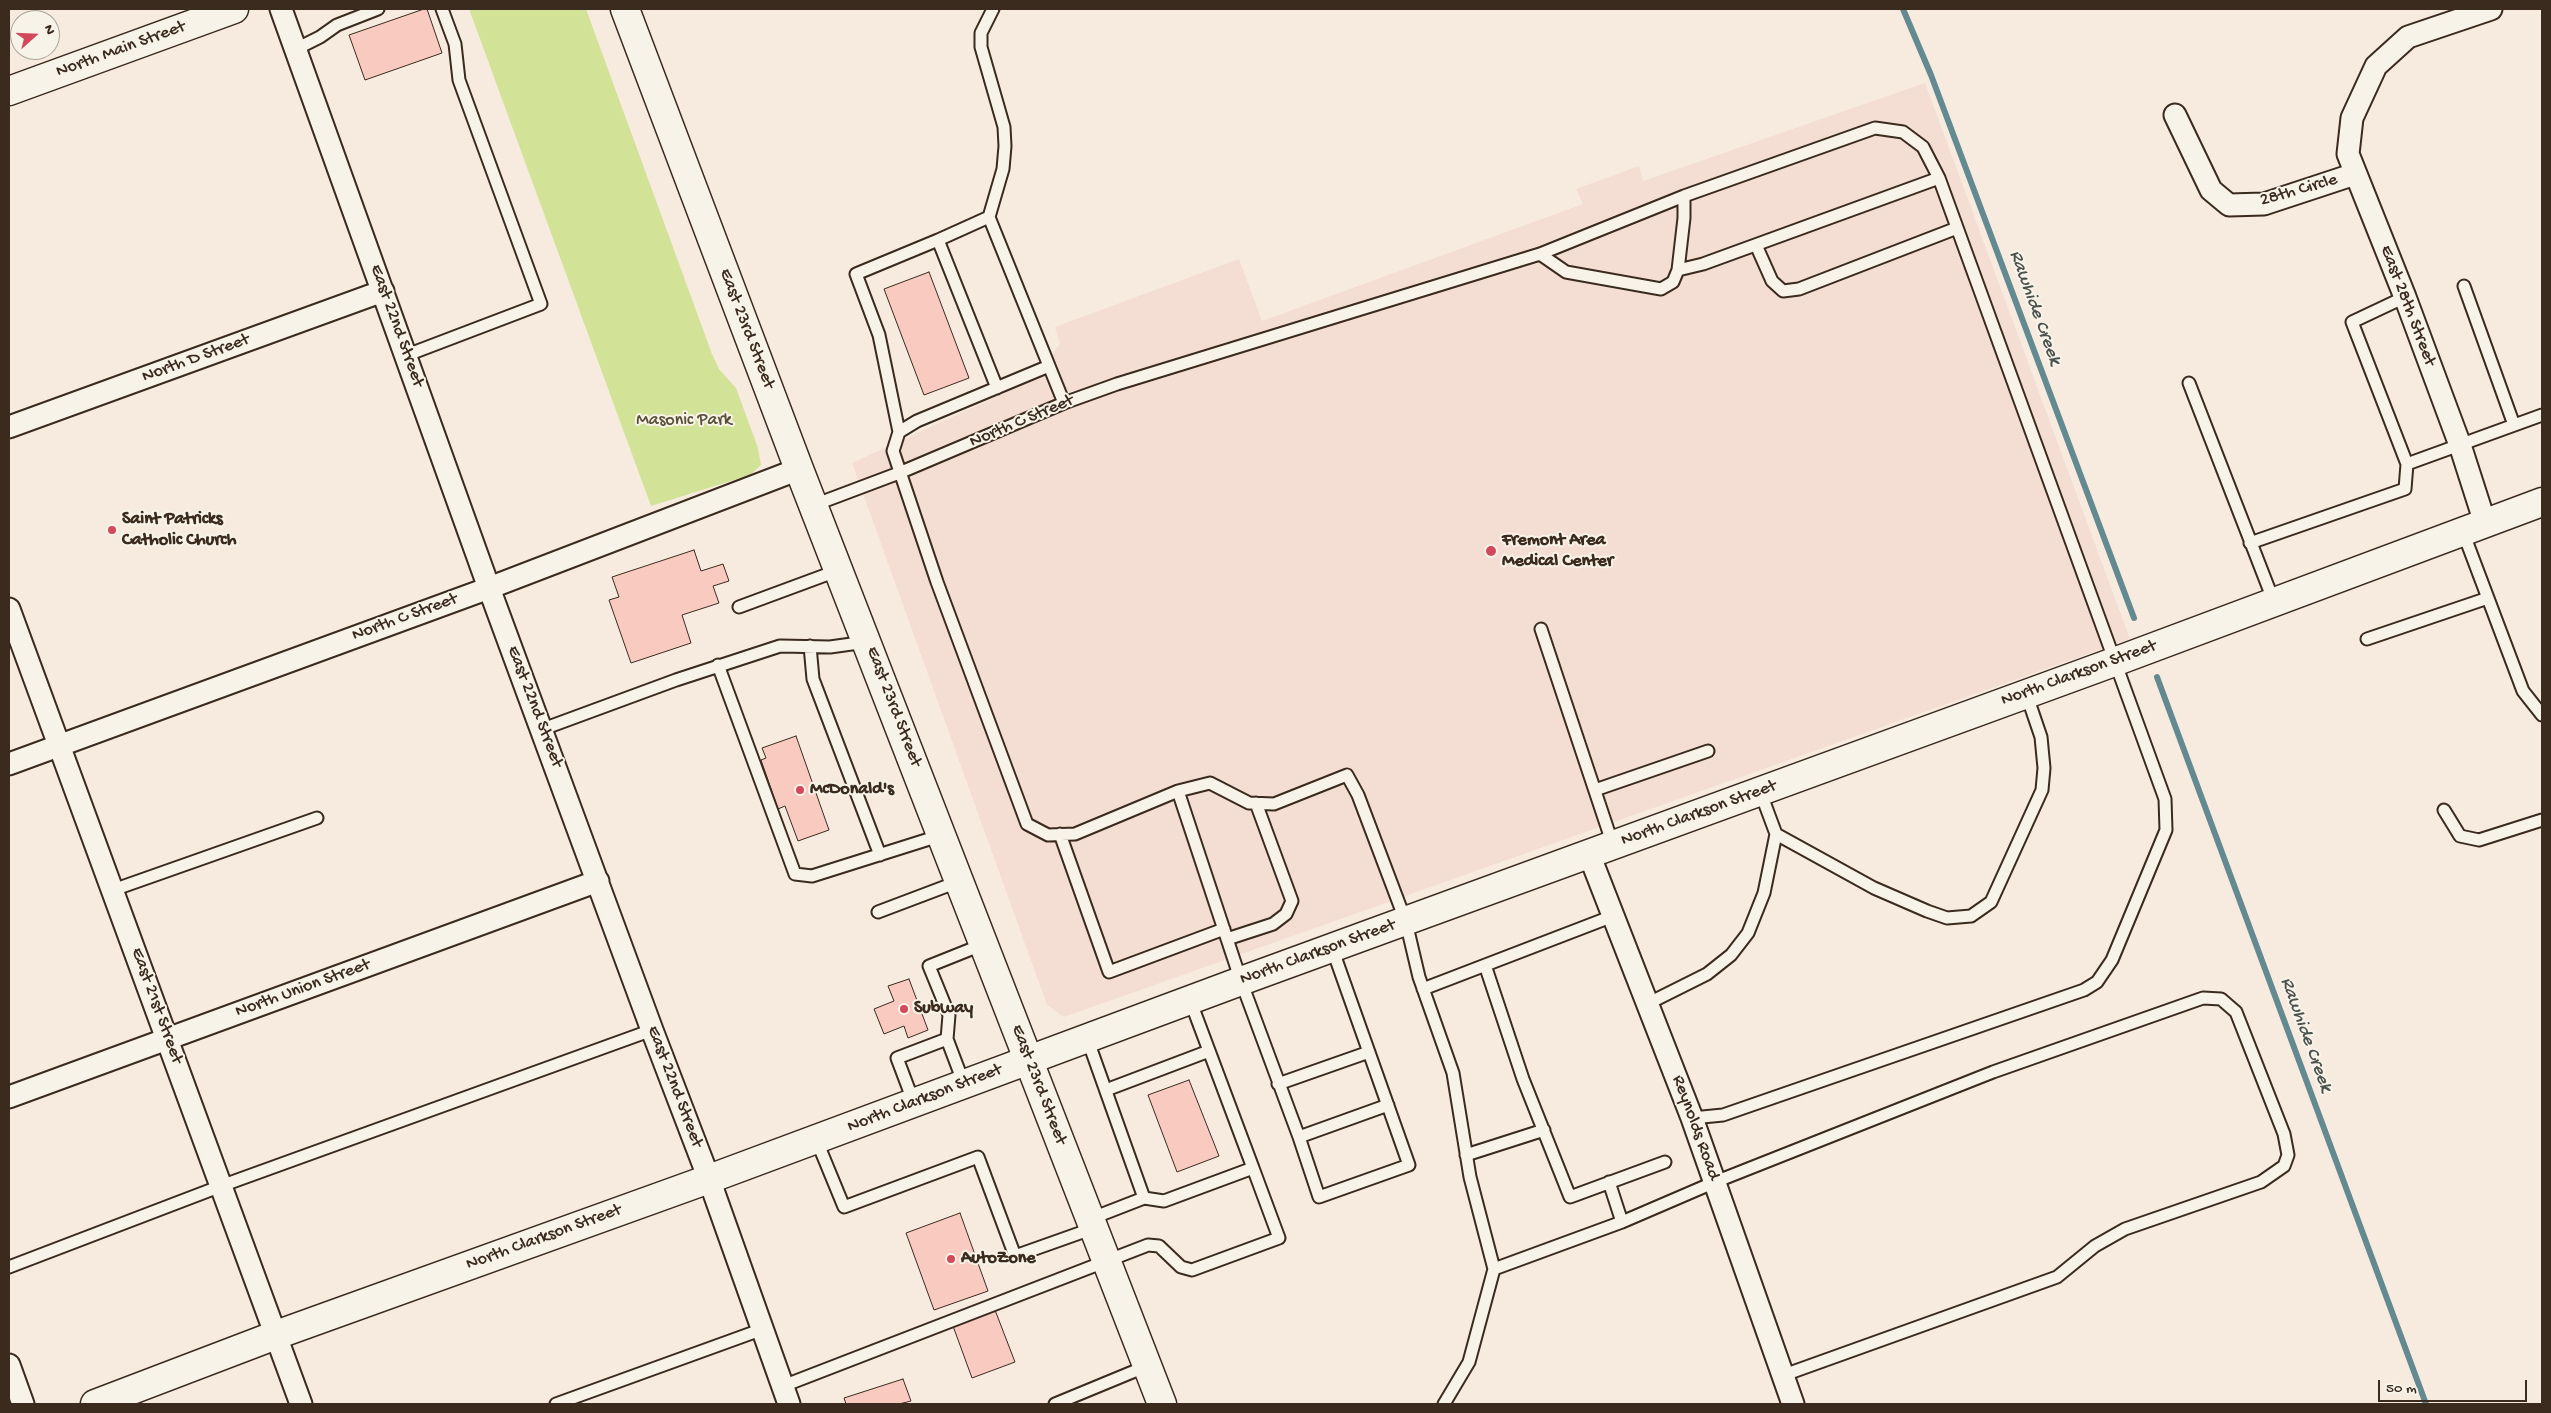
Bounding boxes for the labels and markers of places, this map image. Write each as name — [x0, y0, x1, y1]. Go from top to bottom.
place label: Saint Patricks Catholic Church — [122, 509, 236, 552]
marker: Saint Patricks Catholic Church — [106, 524, 118, 536]
place label: Fremont Area Medical Center — [1502, 530, 1613, 572]
marker: Fremont Area Medical Center — [1484, 544, 1498, 558]
place label: McDonald's — [810, 779, 894, 801]
marker: McDonald's — [794, 784, 806, 796]
place label: Subway — [914, 998, 973, 1020]
marker: Subway — [898, 1003, 910, 1015]
place label: AutoZone — [961, 1248, 1036, 1270]
marker: AutoZone — [945, 1253, 957, 1265]

